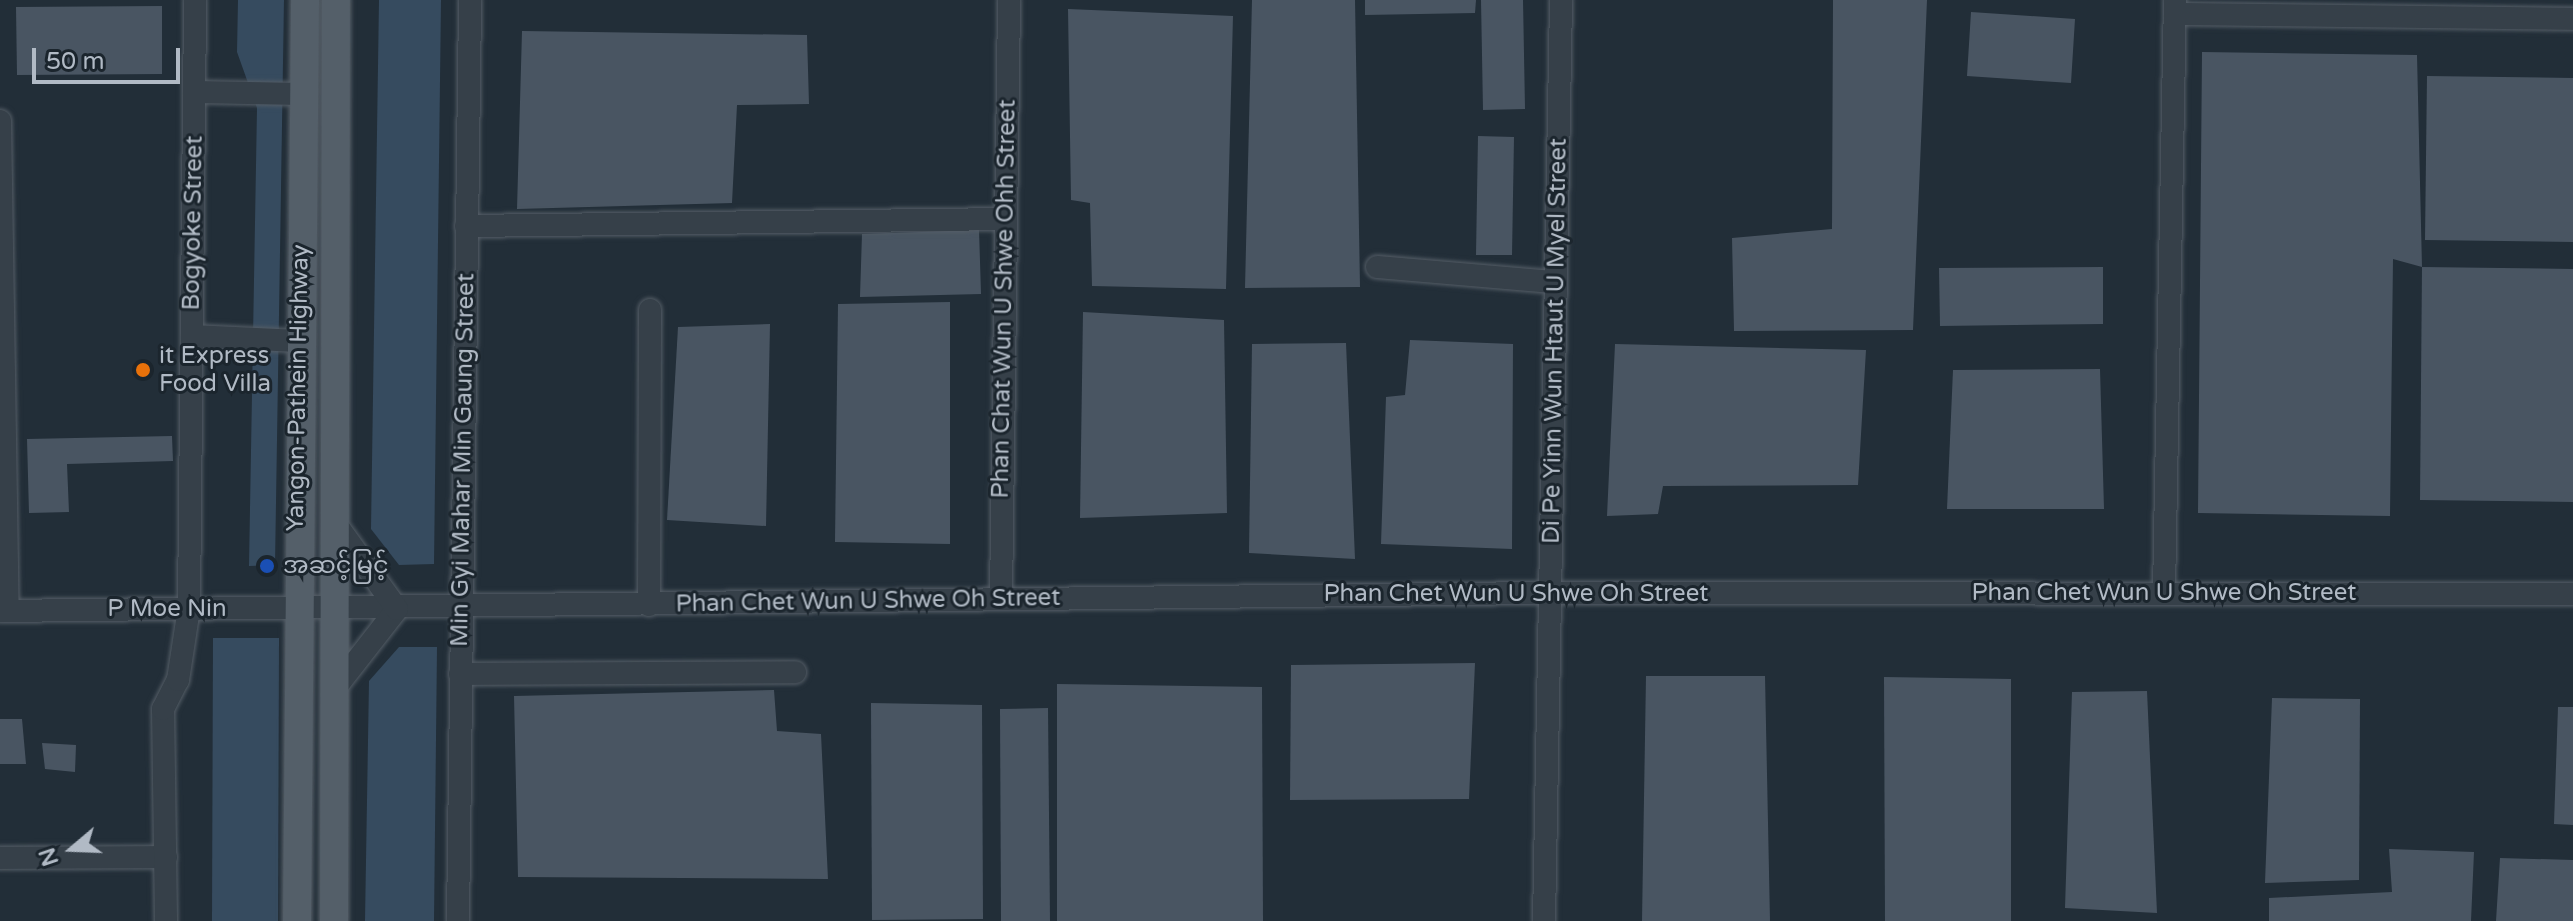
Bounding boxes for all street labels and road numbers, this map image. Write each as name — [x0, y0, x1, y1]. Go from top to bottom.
street label: Phan Chat Wun U Shwe Ohh Street — [986, 99, 1022, 499]
street label: Bogyoke Street — [177, 135, 209, 311]
street label: Di Pe Yinn Wun Htaut U Myel Street — [1537, 138, 1573, 544]
street label: Yangon-Pathein Highway — [281, 244, 315, 532]
street label: Min Gyi Mahar Min Gaung Street — [445, 273, 481, 647]
street label: Phan Chet Wun U Shwe Oh Street — [1972, 579, 2356, 607]
street label: Phan Chet Wun U Shwe Oh Street — [1324, 580, 1708, 608]
street label: Phan Chet Wun U Shwe Oh Street — [675, 583, 1061, 619]
street label: P Moe Nin — [107, 595, 227, 623]

